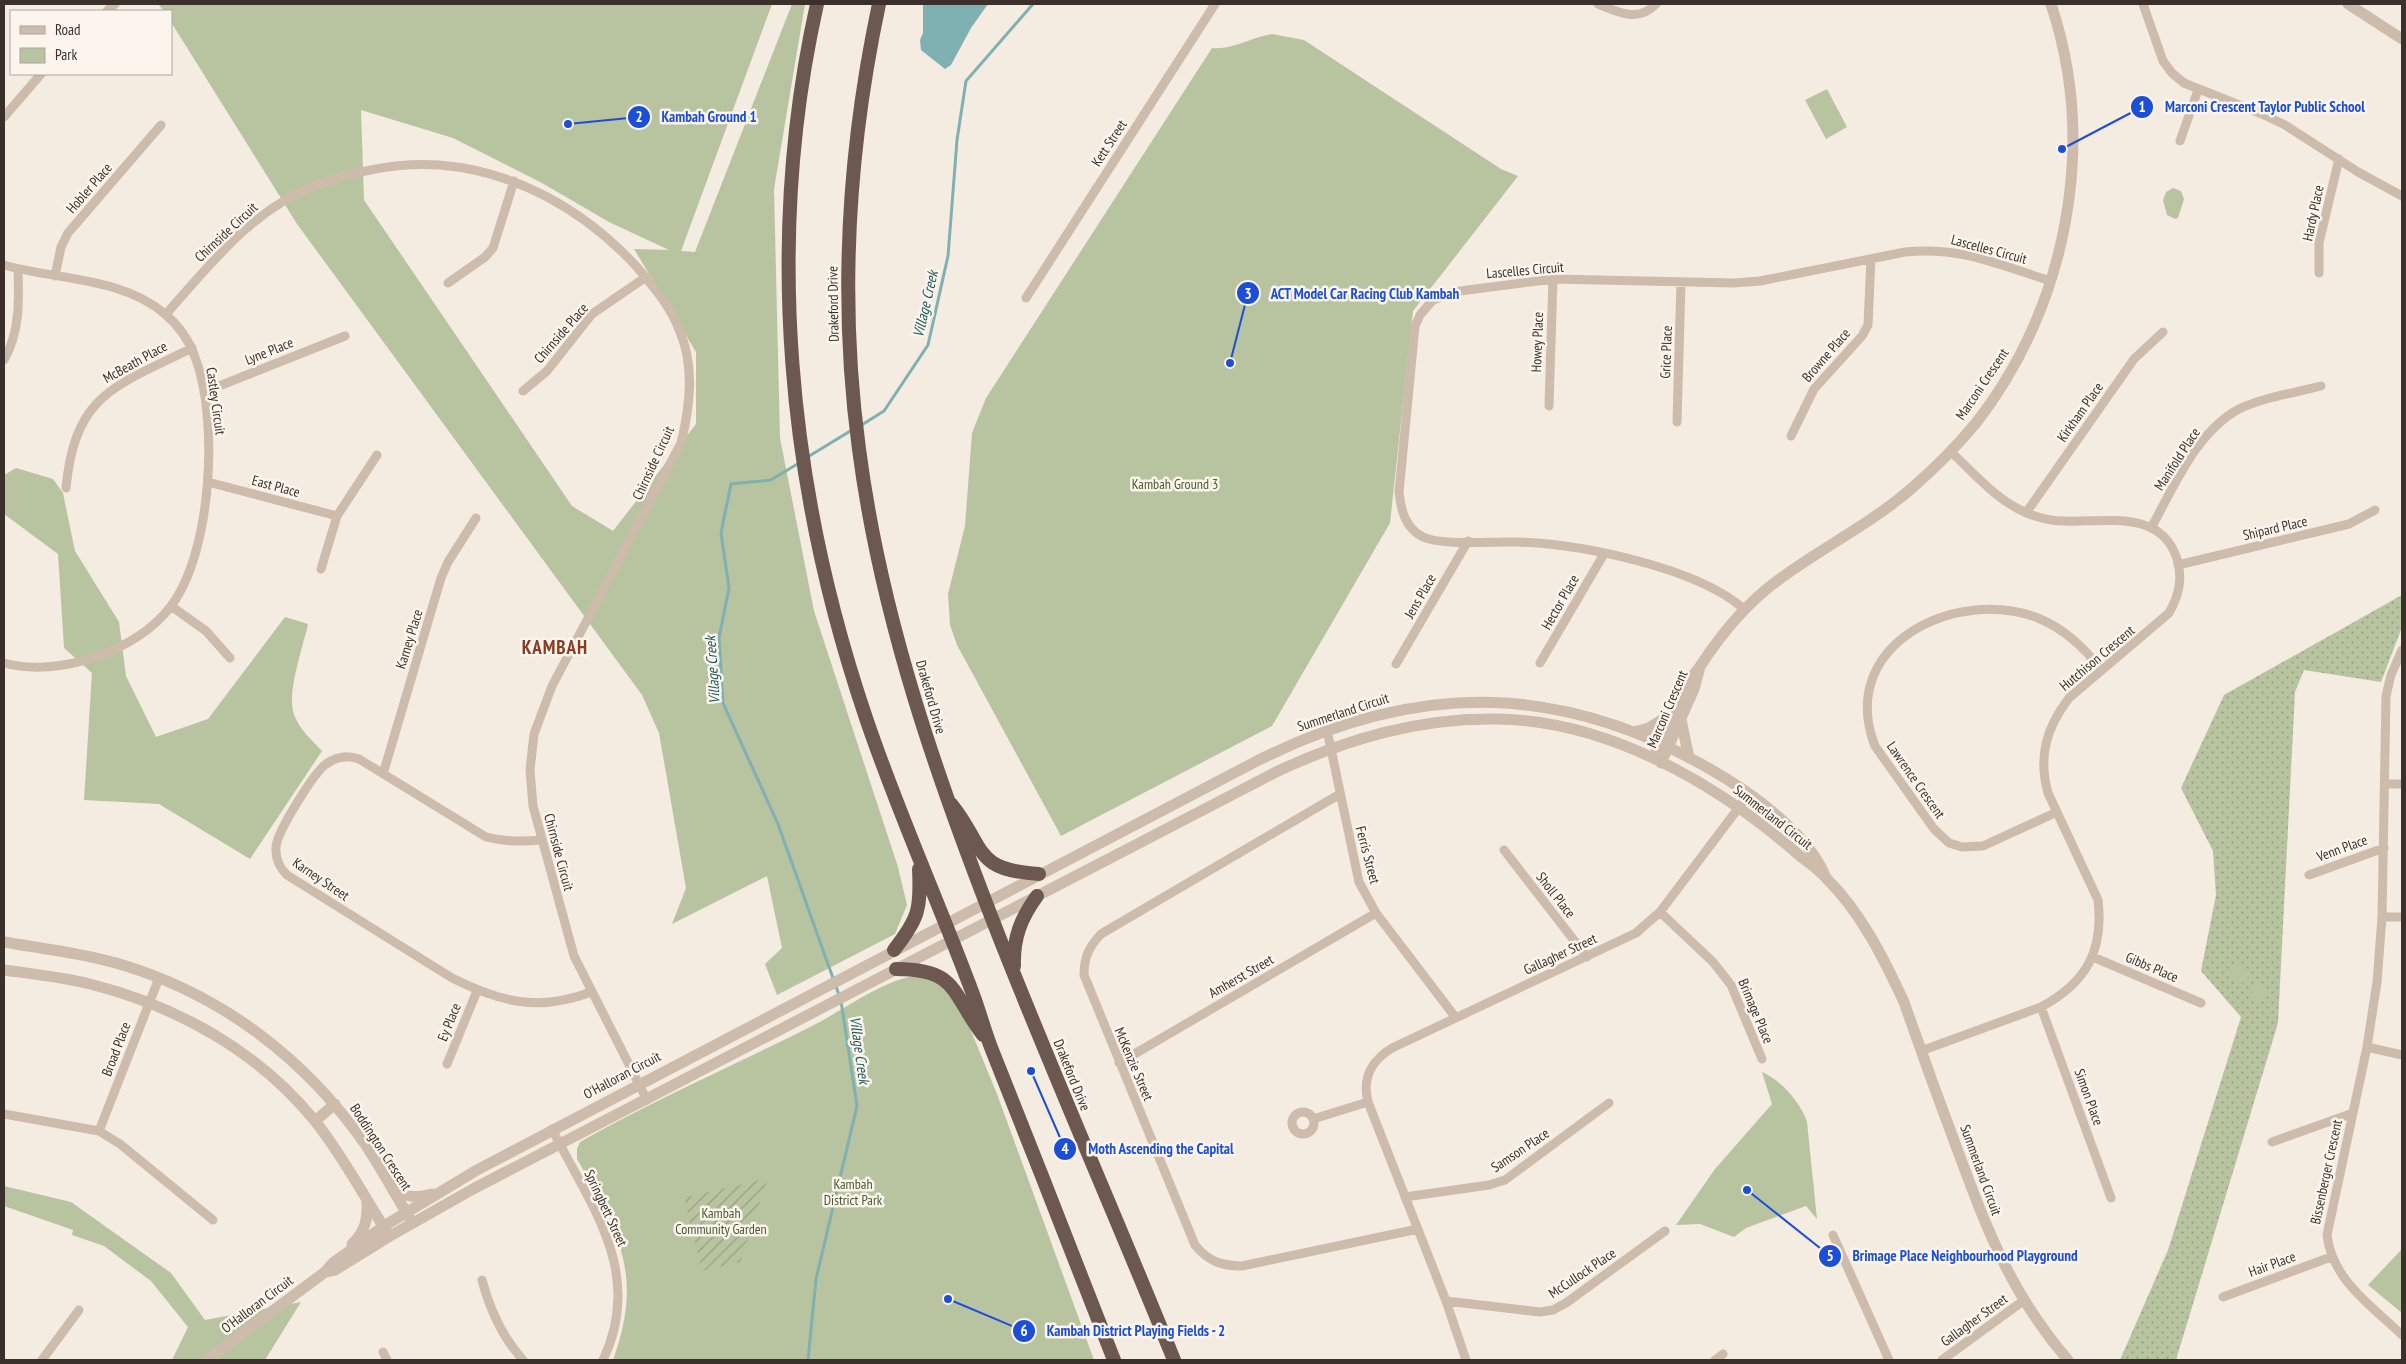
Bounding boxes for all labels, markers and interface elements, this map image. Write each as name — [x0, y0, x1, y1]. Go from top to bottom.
legend — [10, 10, 172, 75]
text: Road — [55, 20, 81, 39]
text: Park — [55, 45, 77, 64]
callout: Marconi Crescent Taylor Public School — [2129, 92, 2375, 122]
text: 1 — [2138, 97, 2146, 116]
text: Marconi Crescent Taylor Public School — [2165, 97, 2365, 116]
callout: Kambah Ground 1 — [626, 102, 767, 132]
text: 2 — [635, 107, 643, 126]
text: Kambah Ground 1 — [661, 107, 757, 126]
street label: Kett Street — [1087, 116, 1131, 170]
street label: Hobler Place — [62, 159, 116, 217]
street label: Hardy Place — [2298, 183, 2328, 243]
street label: Chirnside Circuit — [191, 198, 261, 266]
street label: Lascelles Circuit — [1949, 230, 2029, 268]
street label: Lascelles Circuit — [1486, 258, 1565, 282]
street label: Drakeford Drive — [823, 266, 843, 342]
water label: Village Creek — [908, 267, 942, 339]
callout: ACT Model Car Racing Club Kambah — [1235, 278, 1470, 308]
text: 3 — [1244, 284, 1252, 303]
text: ACT Model Car Racing Club Kambah — [1270, 284, 1460, 303]
street label: Chirnside Place — [530, 299, 592, 367]
street label: Howey Place — [1527, 311, 1547, 373]
street label: Browne Place — [1798, 324, 1854, 386]
street label: Grice Place — [1656, 325, 1676, 379]
street label: Lyne Place — [242, 333, 296, 369]
street label: McBeath Place — [100, 337, 170, 387]
street label: Marconi Crescent — [1951, 345, 2013, 423]
street label: Castley Circuit — [202, 366, 230, 436]
street label: Kirkham Place — [2053, 379, 2107, 445]
street label: Chirnside Circuit — [628, 423, 678, 503]
street label: Manifold Place — [2150, 424, 2204, 494]
street label: East Place — [250, 471, 302, 501]
park label: Kambah Ground 3 — [1132, 475, 1218, 493]
street label: Shipard Place — [2241, 512, 2309, 544]
street label: Jens Place — [1400, 570, 1440, 622]
street label: Hector Place — [1537, 571, 1583, 633]
street label: Karney Place — [391, 607, 427, 671]
street label: Hutchison Crescent — [2056, 621, 2138, 695]
water label: Village Creek — [700, 633, 724, 705]
district label: KAMBAH — [522, 635, 588, 659]
street label: Drakeford Drive — [912, 658, 950, 736]
street label: Marconi Crescent — [1643, 667, 1691, 750]
street label: Summerland Circuit — [1295, 689, 1391, 735]
street label: Lawrence Crescent — [1883, 738, 1949, 822]
street label: Summerland Circuit — [1730, 781, 1816, 853]
street label: Chirnside Circuit — [540, 811, 578, 893]
street label: Ferris Street — [1352, 824, 1384, 886]
street label: Venn Place — [2313, 830, 2370, 866]
street label: Karney Street — [289, 853, 353, 905]
street label: Sholl Place — [1532, 868, 1580, 922]
street label: Gallagher Street — [1521, 929, 1599, 979]
street label: Gibbs Place — [2123, 948, 2181, 986]
street label: Amherst Street — [1205, 950, 1277, 1002]
street label: Brimage Place — [1734, 976, 1778, 1046]
street label: Ey Place — [433, 1000, 465, 1044]
water label: Village Creek — [846, 1015, 874, 1087]
street label: Broad Place — [97, 1019, 135, 1079]
street label: McKenzie Street — [1110, 1025, 1158, 1104]
street label: Drakeford Drive — [1049, 1037, 1095, 1114]
street label: O'Halloran Circuit — [580, 1047, 664, 1103]
street label: Simon Place — [2070, 1066, 2108, 1128]
street label: Boddington Crescent — [346, 1100, 416, 1194]
street label: Bissenberger Crescent — [2306, 1118, 2346, 1226]
street label: Summerland Circuit — [1956, 1122, 2006, 1218]
street label: Samson Place — [1487, 1124, 1553, 1176]
callout: Moth Ascending the Capital — [1053, 1134, 1244, 1164]
text: 4 — [1061, 1139, 1069, 1158]
text: Moth Ascending the Capital — [1088, 1139, 1234, 1158]
street label: Springbett Street — [580, 1167, 632, 1249]
park label: Kambah District Park — [824, 1175, 883, 1209]
park label: Kambah Community Garden — [675, 1204, 767, 1238]
callout: Brimage Place Neighbourhood Playground — [1817, 1241, 2088, 1271]
street label: McCullock Place — [1545, 1244, 1619, 1302]
text: 5 — [1826, 1246, 1834, 1265]
text: Brimage Place Neighbourhood Playground — [1852, 1246, 2078, 1265]
street label: Hair Place — [2246, 1247, 2298, 1281]
street label: O'Halloran Circuit — [218, 1271, 297, 1337]
street label: Gallagher Street — [1937, 1290, 2011, 1350]
callout: Kambah District Playing Fields - 2 — [1011, 1316, 1236, 1346]
text: 6 — [1020, 1321, 1028, 1340]
text: Kambah District Playing Fields - 2 — [1047, 1321, 1225, 1340]

